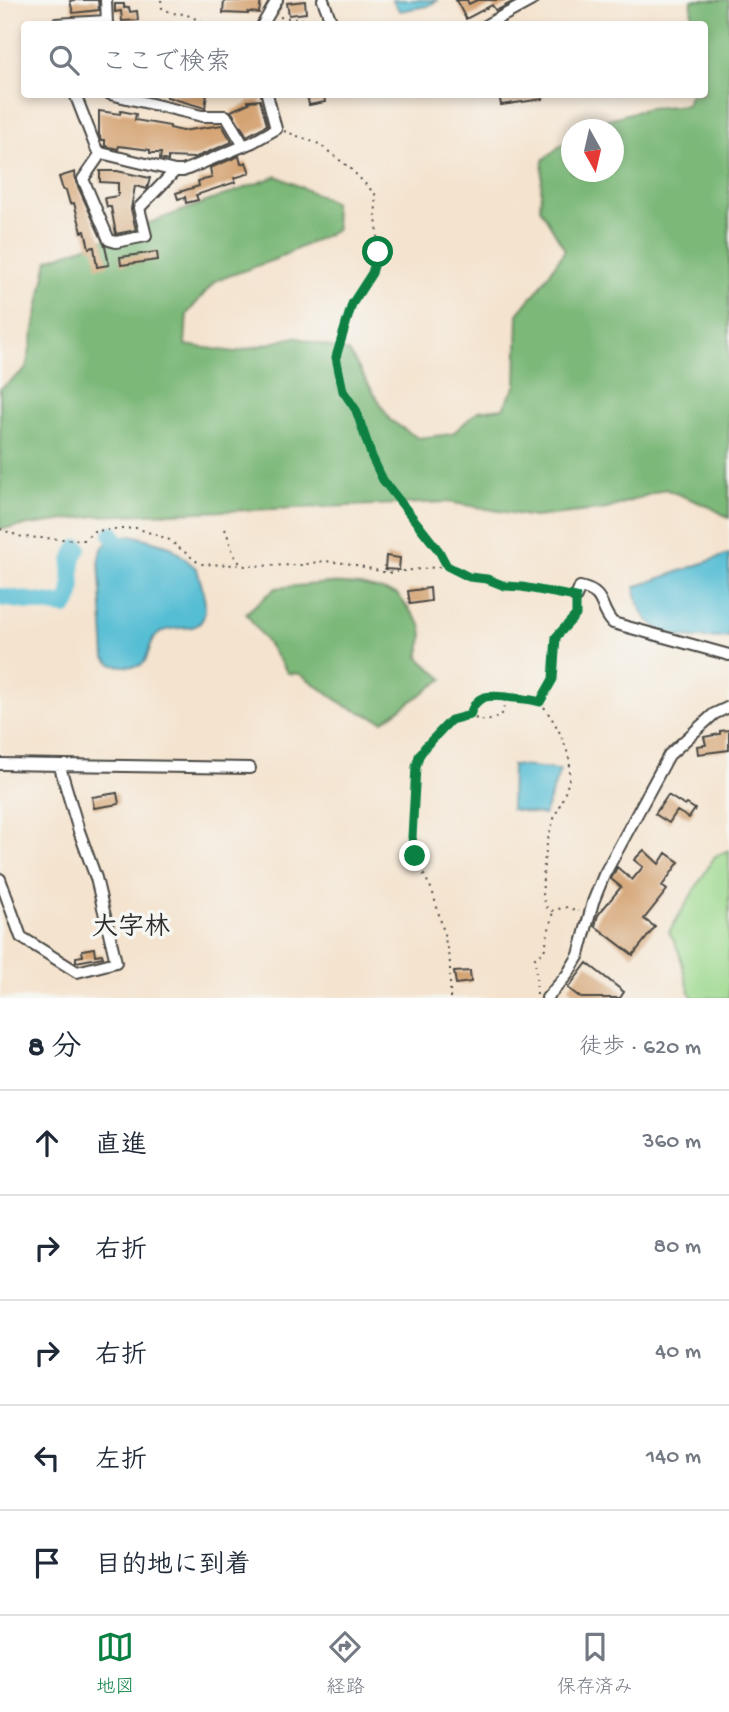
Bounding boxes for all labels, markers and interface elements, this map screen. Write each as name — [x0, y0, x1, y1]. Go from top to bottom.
search box — [21, 21, 708, 98]
icon: search — [45, 41, 83, 79]
text: ここで検索 — [101, 49, 231, 80]
north arrow — [561, 119, 624, 182]
route start — [362, 236, 393, 267]
route end — [399, 840, 430, 871]
district label: 大字林 — [92, 912, 170, 945]
text: 8 分 — [28, 1032, 82, 1067]
text: 徒歩 · 620 m — [579, 1035, 701, 1062]
icon: ahead — [28, 1124, 66, 1162]
text: 360 m — [643, 1129, 701, 1156]
text: 直進 — [95, 1132, 147, 1163]
icon: right — [28, 1229, 66, 1267]
text: 80 m — [654, 1234, 701, 1261]
text: 右折 — [95, 1237, 147, 1268]
icon: right — [28, 1334, 66, 1372]
text: 40 m — [655, 1339, 701, 1366]
text: 右折 — [95, 1342, 147, 1373]
icon: left — [28, 1439, 66, 1477]
text: 140 m — [646, 1444, 701, 1471]
text: 左折 — [95, 1447, 147, 1478]
icon: arrive — [28, 1544, 66, 1582]
text: 目的地に到着 — [95, 1552, 251, 1583]
tab: 地図 — [96, 1628, 134, 1700]
tab: 経路 — [326, 1628, 365, 1700]
tab: 保存済み — [557, 1628, 633, 1700]

